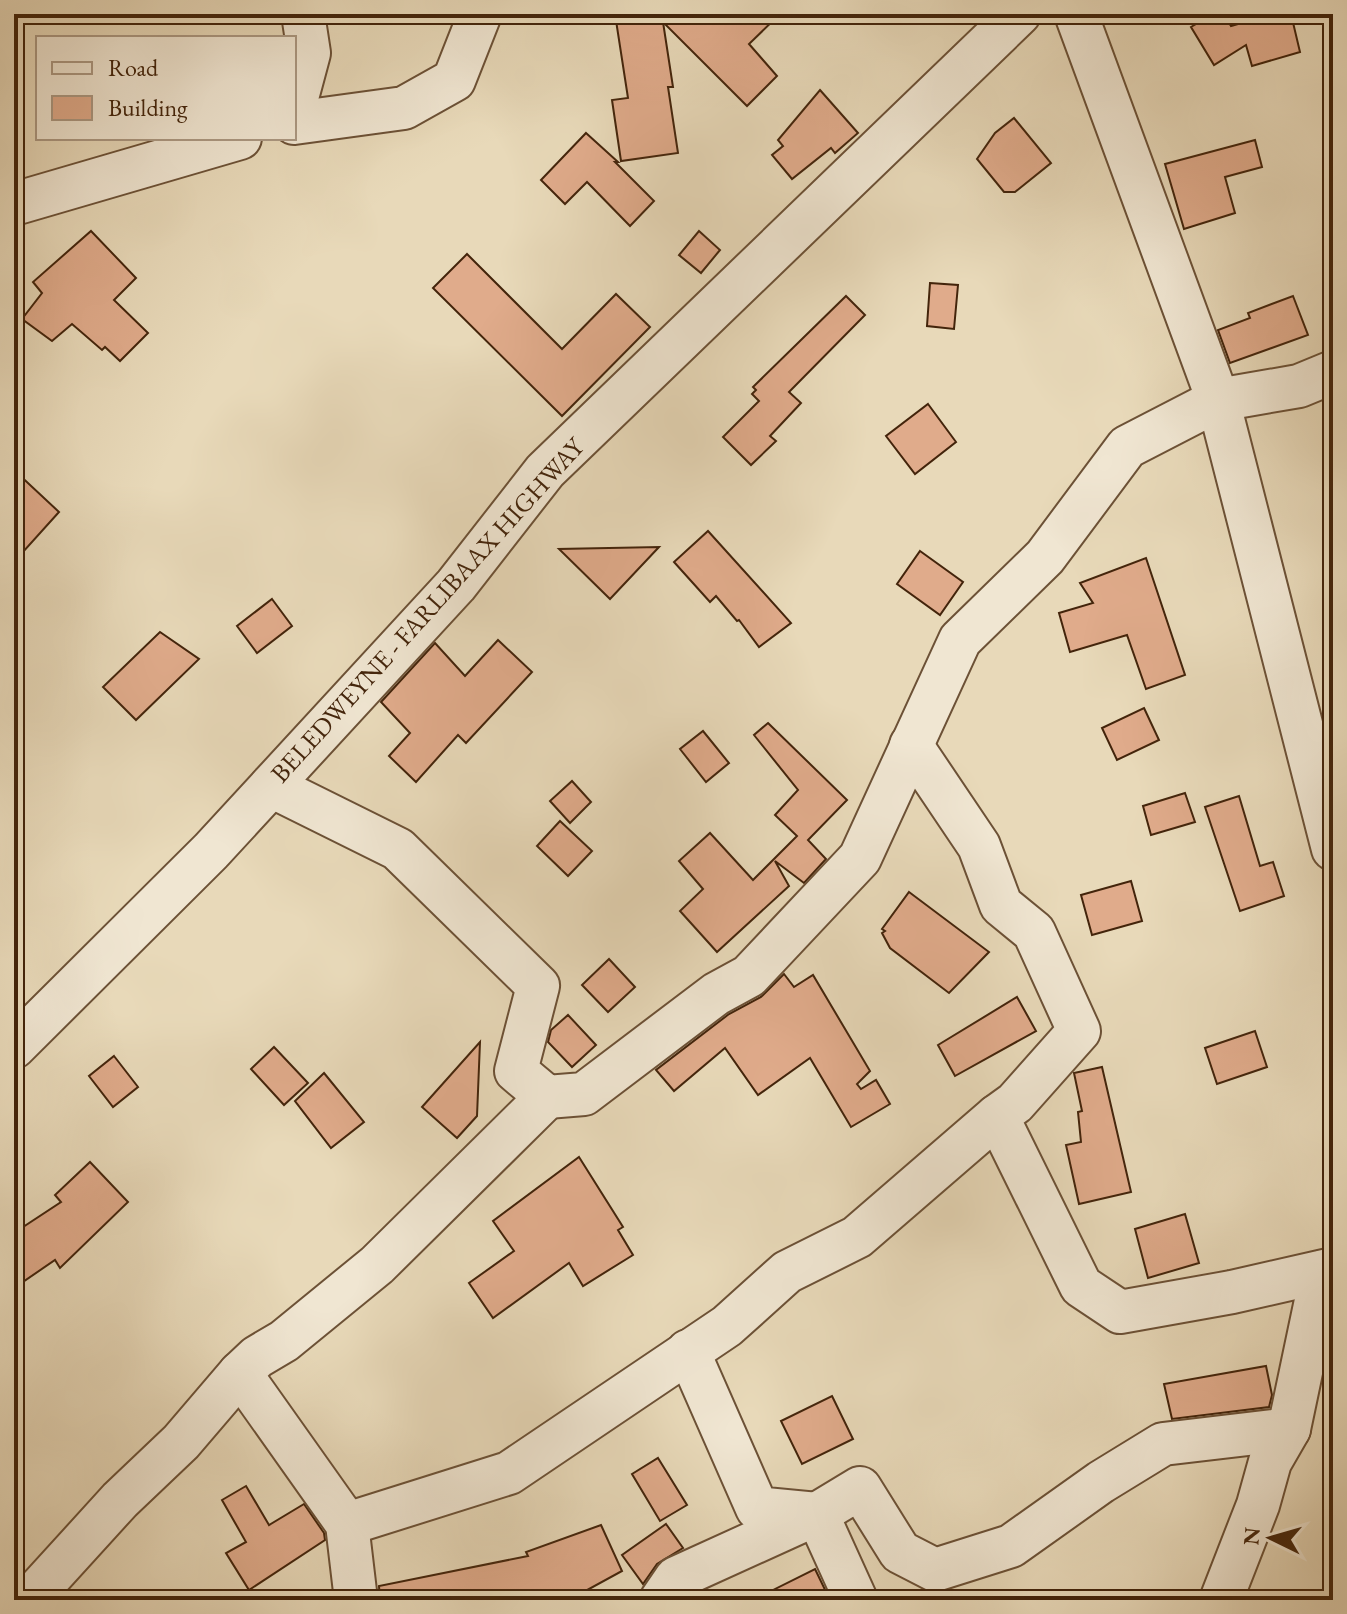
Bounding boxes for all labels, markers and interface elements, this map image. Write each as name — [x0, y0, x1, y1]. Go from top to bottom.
legend — [36, 36, 296, 140]
text: Road — [108, 52, 159, 83]
text: Building — [108, 92, 188, 123]
street label: BELEDWEYNE - FARLIBAAX HIGHWAY — [263, 429, 592, 790]
north arrow — [1231, 1498, 1311, 1578]
text: N — [1236, 1526, 1267, 1546]

